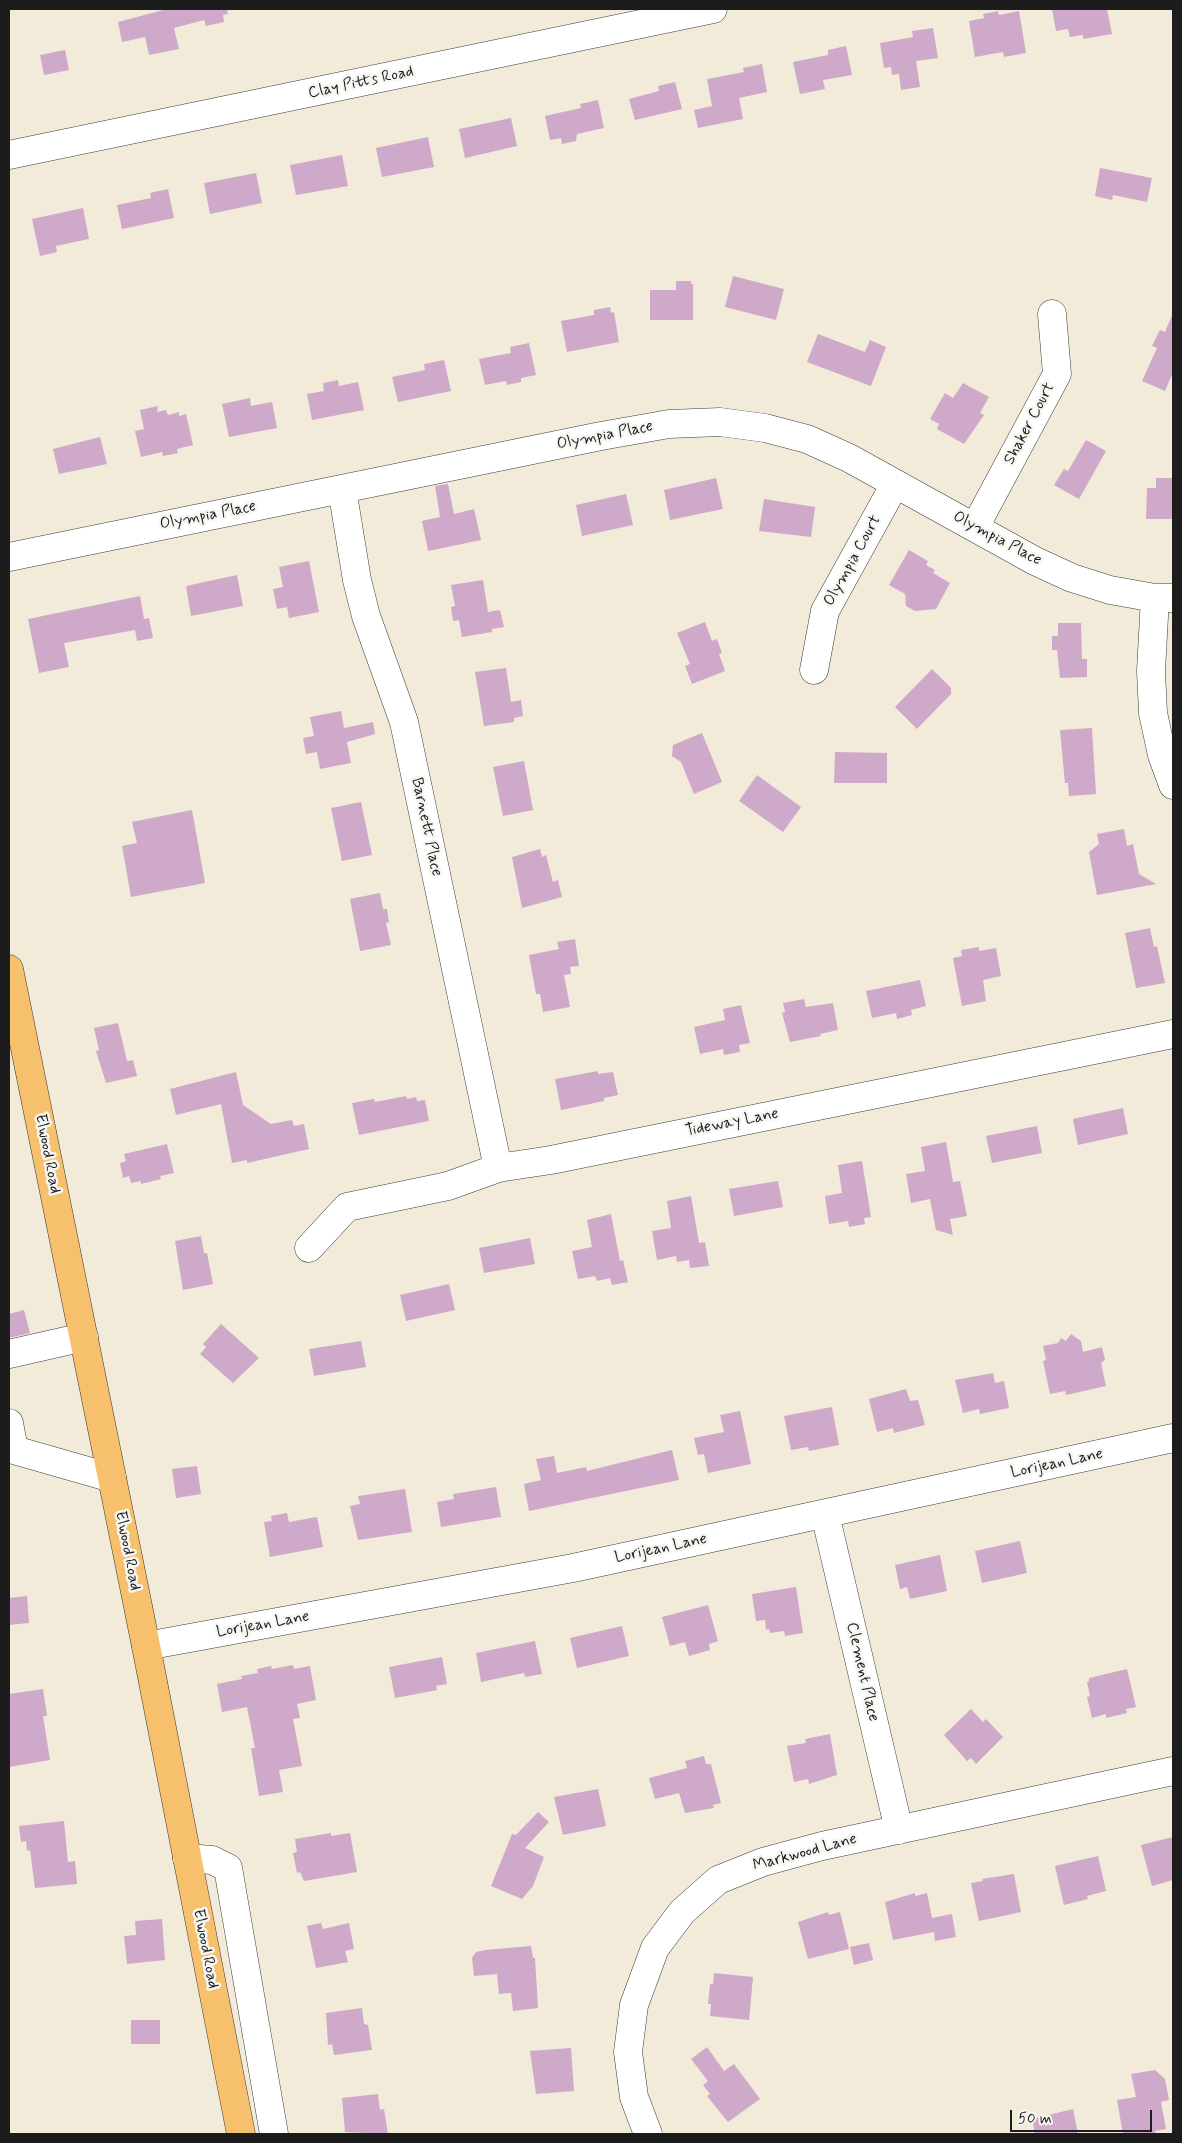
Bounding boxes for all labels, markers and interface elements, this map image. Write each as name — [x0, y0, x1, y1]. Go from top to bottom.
street label: Clay Pitts Road — [307, 62, 415, 104]
street label: Shaker Court — [1000, 380, 1060, 468]
street label: Olympia Place — [555, 417, 655, 455]
street label: Olympia Place — [158, 497, 258, 535]
street label: Olympia Place — [949, 508, 1045, 570]
street label: Olympia Court — [820, 512, 886, 610]
street label: Barnett Place — [406, 776, 446, 878]
street label: Tideway Lane — [684, 1105, 780, 1141]
street label: Elwood Road — [30, 1113, 64, 1195]
street label: Lorijean Lane — [1009, 1445, 1105, 1483]
street label: Elwood Road — [110, 1510, 144, 1592]
street label: Lorijean Lane — [613, 1530, 709, 1568]
street label: Lorijean Lane — [215, 1607, 311, 1643]
street label: Clement Place — [841, 1620, 883, 1724]
street label: Markwood Lane — [751, 1830, 859, 1876]
street label: Elwood Road — [188, 1908, 222, 1990]
scale bar — [1012, 2100, 1154, 2132]
text: 50 m — [1018, 2109, 1052, 2129]

